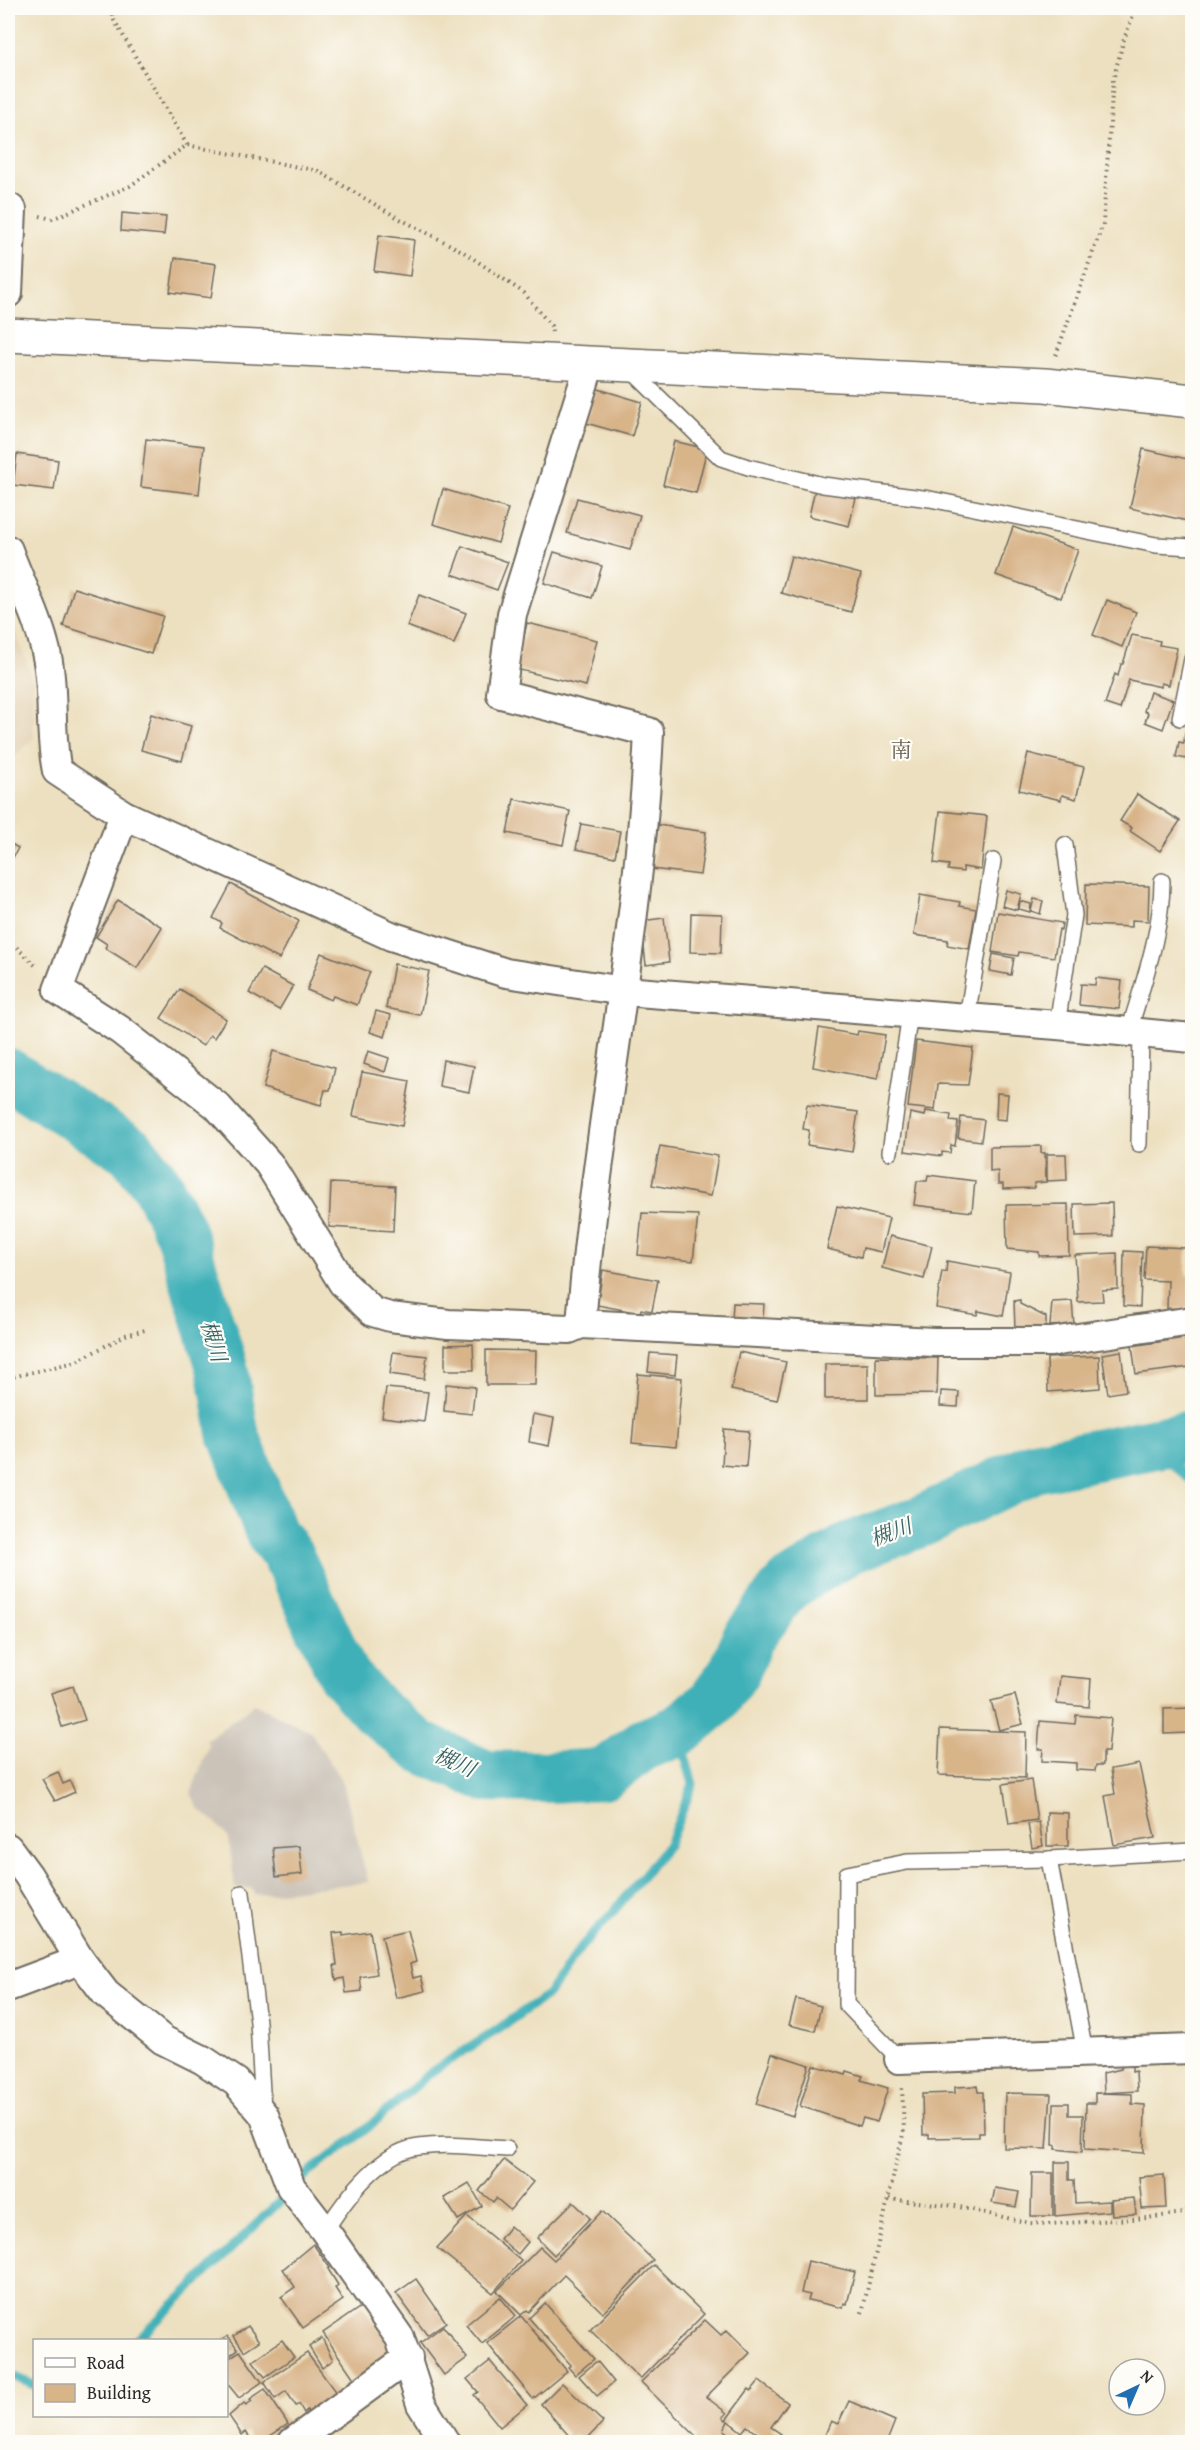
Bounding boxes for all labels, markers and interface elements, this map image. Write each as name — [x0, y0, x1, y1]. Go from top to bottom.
district label: 南 — [891, 734, 912, 765]
water label: 槻川 — [193, 1316, 236, 1368]
water label: 槻川 — [866, 1509, 918, 1554]
water label: 槻川 — [430, 1739, 482, 1786]
legend — [33, 2339, 228, 2417]
text: Road — [87, 2349, 125, 2376]
north arrow — [1107, 2357, 1167, 2417]
text: N — [1135, 2364, 1160, 2389]
text: Building — [87, 2379, 151, 2406]

